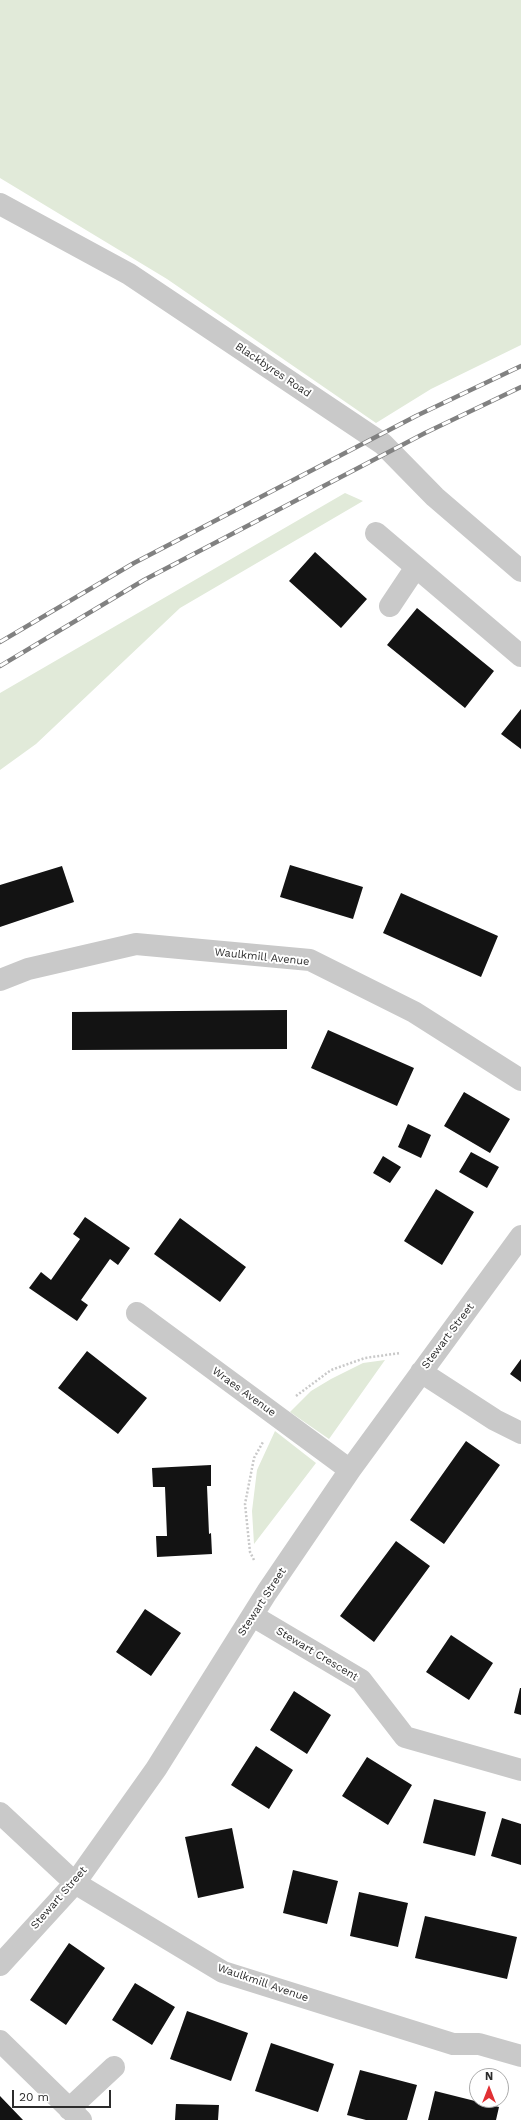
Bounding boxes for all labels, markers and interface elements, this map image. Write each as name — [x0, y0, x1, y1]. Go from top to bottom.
street label: Blackbyres Road — [233, 340, 313, 400]
street label: Waulkmill Avenue — [214, 945, 310, 969]
street label: Stewart Street — [419, 1301, 477, 1371]
street label: Wraes Avenue — [210, 1364, 278, 1420]
street label: Stewart Street — [235, 1565, 289, 1639]
street label: Stewart Crescent — [274, 1624, 360, 1684]
street label: Stewart Street — [28, 1864, 90, 1932]
street label: Waulkmill Avenue — [216, 1961, 310, 2005]
north arrow — [469, 2068, 509, 2108]
text: N — [485, 2070, 493, 2083]
scale bar — [14, 2082, 113, 2108]
text: 20 m — [19, 2090, 49, 2104]

